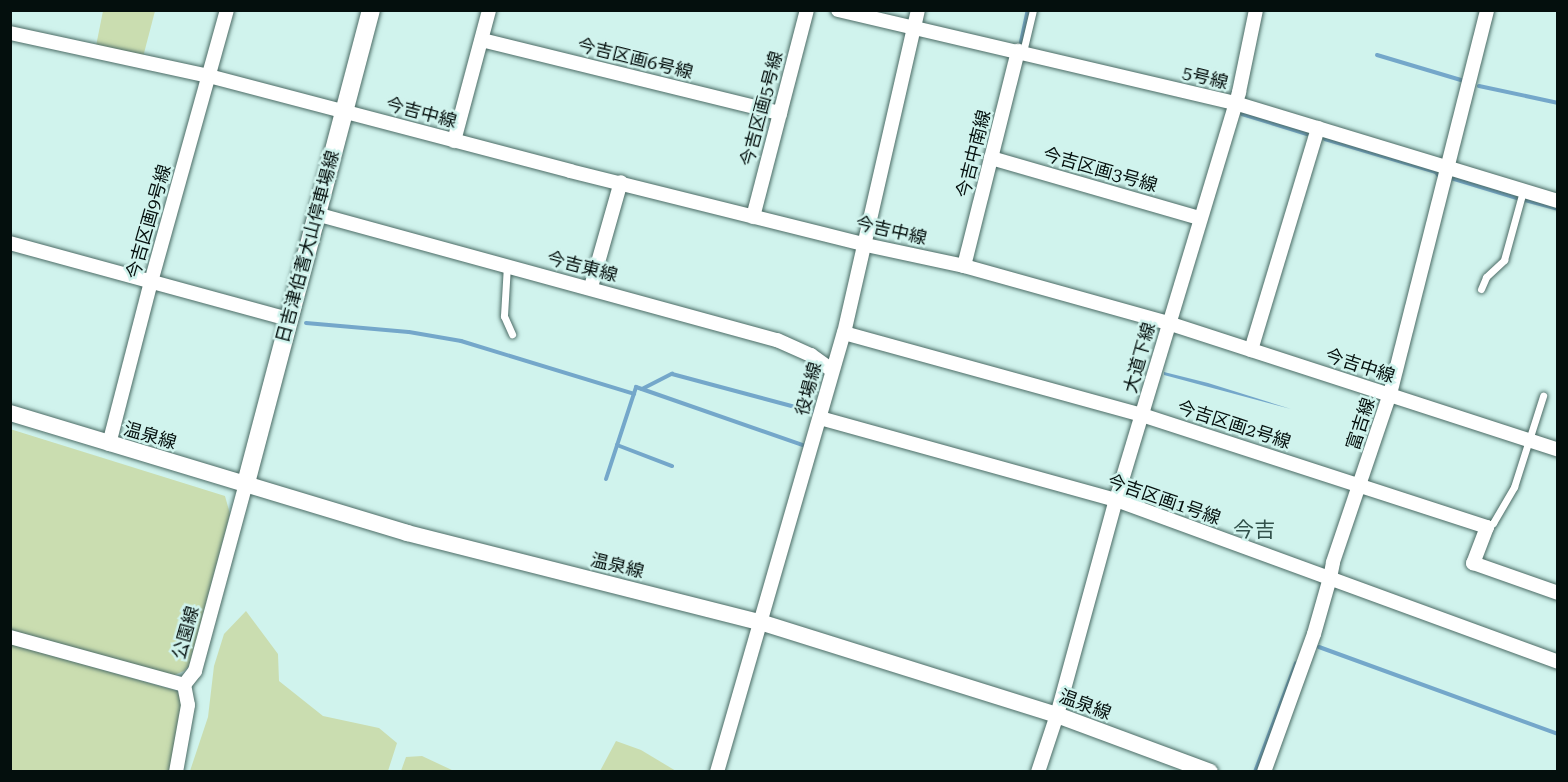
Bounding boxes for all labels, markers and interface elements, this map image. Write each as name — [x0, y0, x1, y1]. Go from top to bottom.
street label: 今吉区画6号線 — [575, 34, 695, 84]
street label: 今吉区画5号線 — [736, 49, 788, 169]
street label: 5号線 — [1180, 62, 1230, 94]
street label: 今吉中線 — [383, 93, 459, 133]
street label: 今吉中南線 — [953, 108, 995, 200]
street label: 今吉区画3号線 — [1040, 143, 1160, 197]
street label: 日吉津伯耆大山停車場線 — [272, 149, 344, 345]
street label: 今吉区画9号線 — [122, 162, 176, 282]
street label: 今吉中線 — [853, 212, 929, 250]
street label: 今吉東線 — [544, 247, 620, 287]
street label: 大道下線 — [1120, 320, 1160, 396]
street label: 今吉中線 — [1322, 345, 1398, 387]
street label: 役場線 — [792, 360, 826, 418]
street label: 富吉線 — [1342, 395, 1380, 453]
street label: 今吉区画2号線 — [1175, 396, 1293, 454]
street label: 温泉線 — [121, 418, 179, 454]
street label: 今吉区画1号線 — [1105, 471, 1223, 529]
district label: 今吉 — [1233, 517, 1275, 543]
street label: 温泉線 — [588, 549, 646, 583]
street label: 公園線 — [168, 604, 204, 662]
street label: 温泉線 — [1056, 686, 1114, 724]

